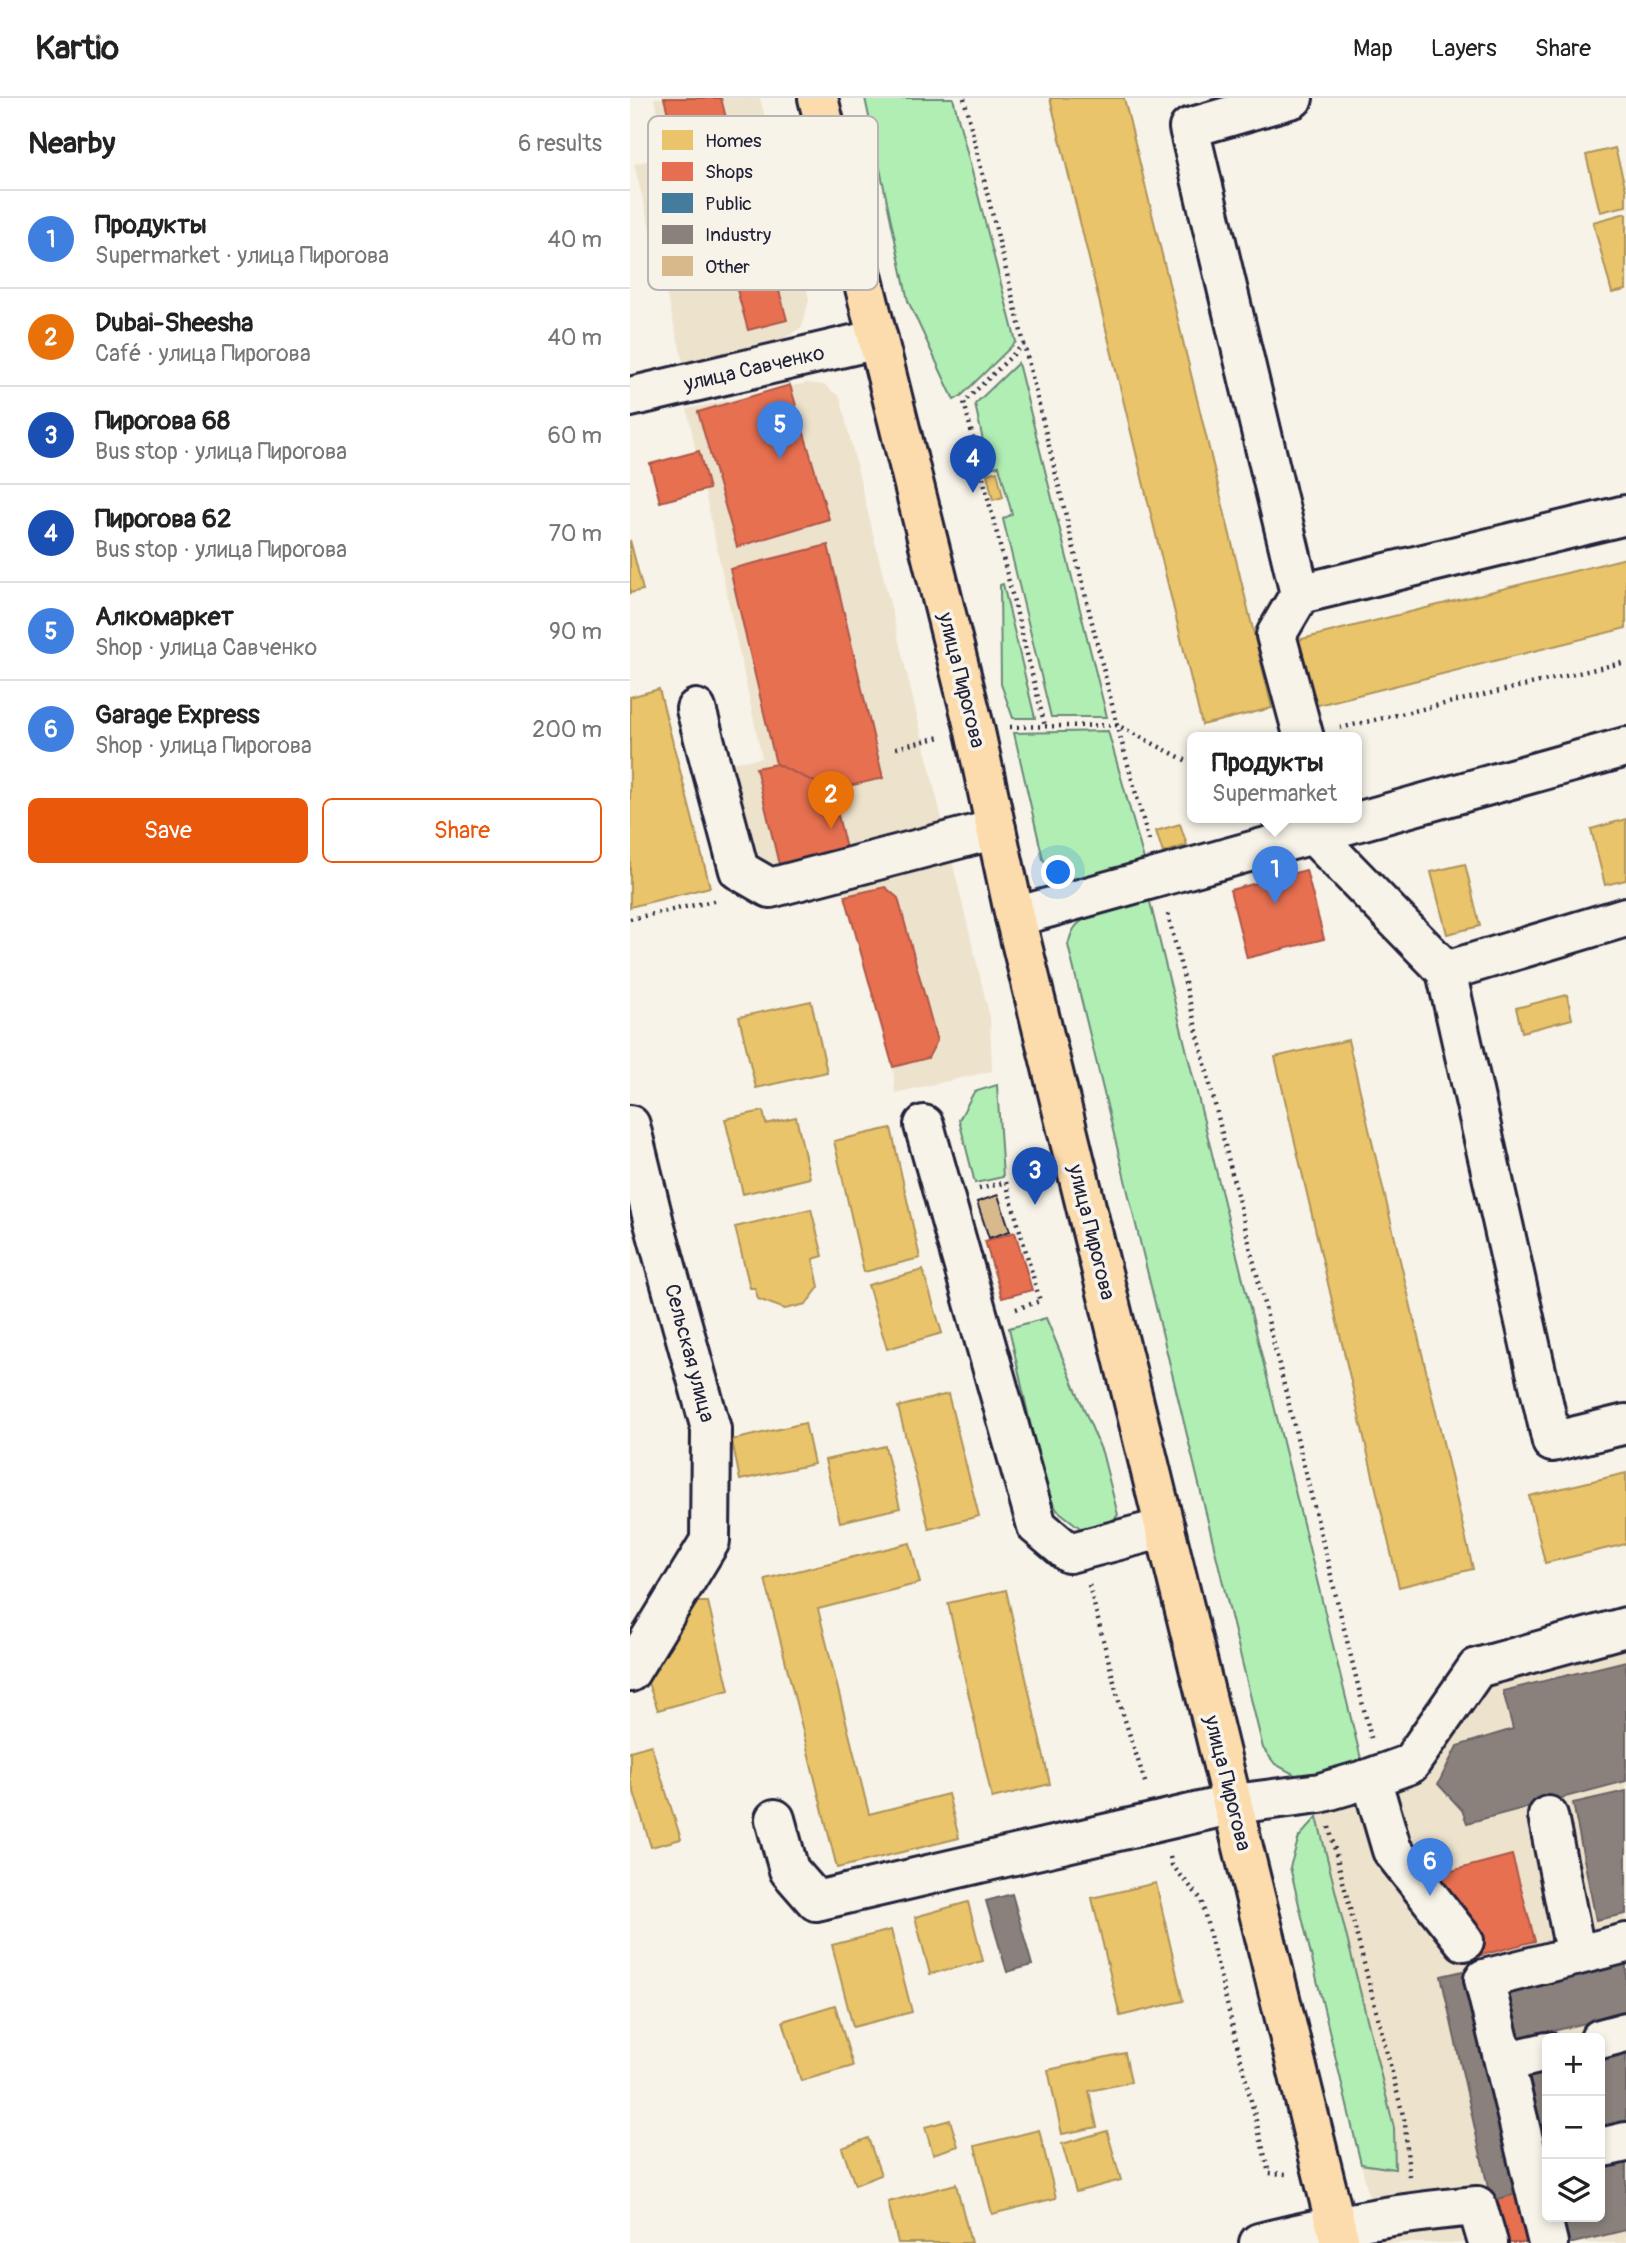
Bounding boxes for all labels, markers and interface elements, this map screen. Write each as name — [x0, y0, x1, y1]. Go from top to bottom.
text: Kartio — [35, 28, 119, 69]
text: Map — [1353, 34, 1393, 63]
text: Layers — [1431, 34, 1497, 63]
text: Share — [1535, 34, 1591, 63]
legend — [648, 116, 878, 290]
text: Nearby — [28, 125, 115, 162]
text: 6 results — [518, 129, 602, 158]
text: Homes — [705, 129, 762, 153]
text: Shops — [705, 160, 753, 184]
text: Public — [705, 192, 752, 216]
text: Продукты — [95, 209, 207, 241]
text: Industry — [705, 223, 771, 247]
text: 1 — [47, 225, 56, 254]
text: 40 m — [548, 225, 602, 254]
text: Supermarket · улица Пирогова — [95, 241, 389, 270]
text: Other — [705, 255, 750, 279]
text: Dubai-Sheesha — [95, 307, 253, 339]
text: 2 — [45, 323, 57, 352]
text: 40 m — [548, 323, 602, 352]
text: Café · улица Пирогова — [95, 339, 311, 368]
street label: улица Савченко — [680, 339, 827, 398]
pin: 5 — [757, 401, 803, 459]
text: Пирогова 68 — [95, 405, 230, 437]
text: 3 — [45, 421, 57, 450]
text: 60 m — [547, 421, 602, 450]
pin: 4 — [950, 435, 996, 493]
text: Bus stop · улица Пирогова — [95, 437, 347, 466]
text: Пирогова 62 — [95, 503, 231, 535]
text: 4 — [44, 519, 58, 548]
text: 70 m — [549, 519, 602, 548]
text: Bus stop · улица Пирогова — [95, 535, 347, 564]
text: Алкомаркет — [95, 601, 234, 633]
street label: улица Пирогова — [931, 609, 991, 751]
text: 5 — [45, 617, 57, 646]
text: 90 m — [549, 617, 602, 646]
text: Shop · улица Савченко — [95, 633, 317, 662]
text: Garage Express — [95, 699, 260, 731]
text: 6 — [44, 715, 58, 744]
text: 200 m — [532, 715, 602, 744]
text: Shop · улица Пирогова — [95, 731, 312, 760]
popup — [1187, 732, 1362, 823]
text: Продукты — [1212, 747, 1324, 779]
pin: 2 — [808, 771, 854, 829]
text: Supermarket — [1212, 779, 1337, 808]
button: Save — [28, 798, 308, 863]
button: Share — [322, 798, 602, 863]
pin: 1 — [1252, 846, 1298, 904]
your location — [1041, 855, 1075, 889]
pin: 3 — [1012, 1147, 1058, 1205]
street label: улица Пирогова — [1061, 1161, 1121, 1303]
street label: Сельская улица — [658, 1281, 721, 1425]
street label: улица Пирогова — [1197, 1712, 1257, 1854]
pin: 6 — [1407, 1838, 1453, 1896]
map controls — [1542, 2033, 1605, 2222]
button: + — [1542, 2033, 1605, 2096]
button: − — [1542, 2096, 1605, 2159]
button: layers — [1542, 2159, 1605, 2222]

